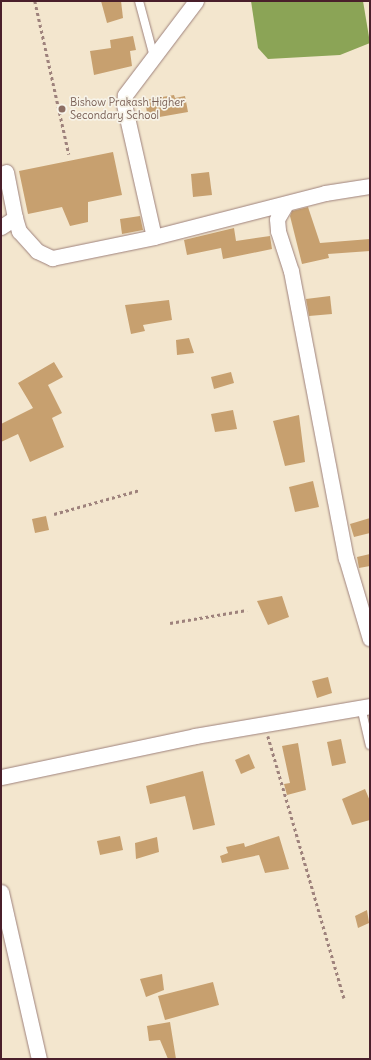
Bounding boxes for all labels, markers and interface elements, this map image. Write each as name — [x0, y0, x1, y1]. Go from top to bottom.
place label: Bishow Prakash Higher Secondary School — [70, 96, 185, 122]
marker: Bishow Prakash Higher Secondary School — [57, 104, 67, 114]

